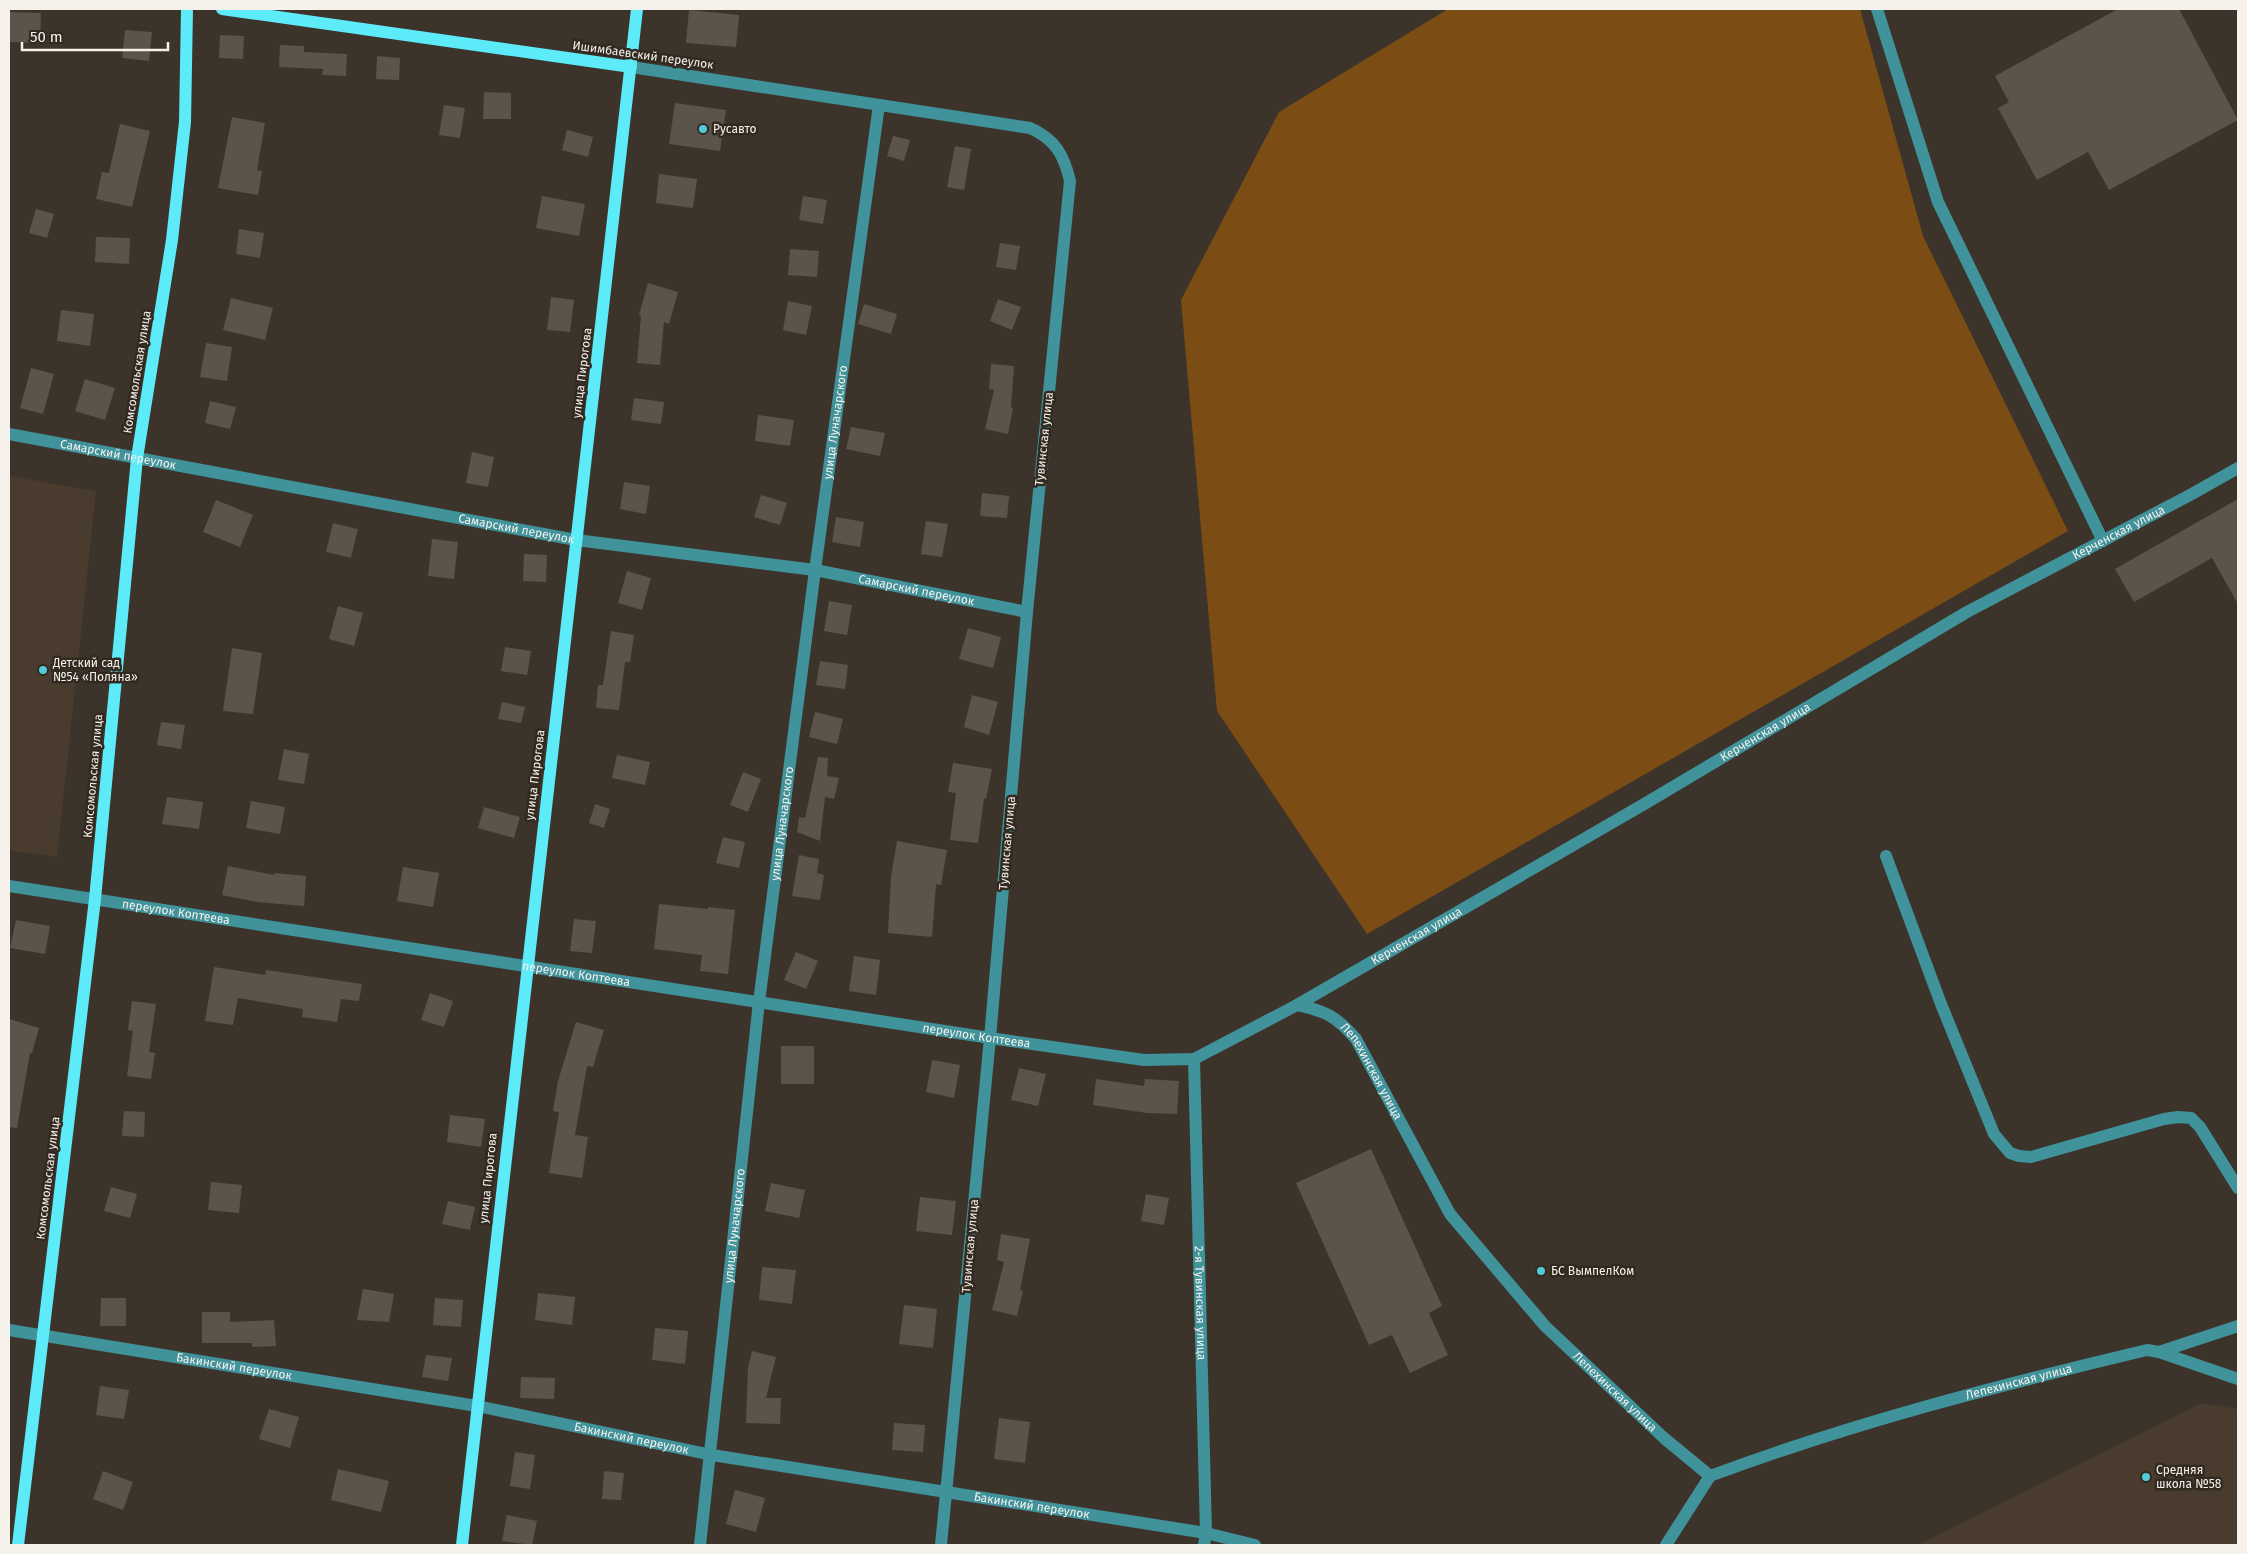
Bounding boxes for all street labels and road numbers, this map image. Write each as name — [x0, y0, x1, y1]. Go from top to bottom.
street label: Ишимбаевский переулок — [572, 38, 715, 72]
street label: Комсомольская улица — [120, 310, 154, 434]
street label: улица Пирогова — [570, 327, 594, 419]
street label: улица Луначарского — [821, 364, 850, 480]
street label: Тувинская улица — [1032, 391, 1056, 487]
street label: Самарский переулок — [59, 437, 178, 472]
street label: Керченская улица — [2070, 502, 2167, 562]
street label: Самарский переулок — [457, 511, 576, 547]
street label: Самарский переулок — [857, 572, 976, 609]
street label: Керченская улица — [1718, 700, 1813, 764]
street label: Комсомольская улица — [81, 714, 105, 838]
street label: улица Пирогова — [523, 729, 547, 821]
street label: улица Луначарского — [768, 766, 796, 882]
street label: Тувинская улица — [996, 795, 1018, 891]
street label: переулок Коптеева — [121, 897, 231, 927]
street label: Керченская улица — [1369, 904, 1464, 968]
street label: переулок Коптеева — [521, 959, 631, 989]
street label: Лепехинская улица — [1338, 1020, 1405, 1122]
street label: переулок Коптеева — [922, 1021, 1031, 1051]
street label: Комсомольская улица — [33, 1116, 63, 1240]
street label: улица Пирогова — [476, 1132, 500, 1224]
street label: улица Луначарского — [721, 1168, 748, 1284]
street label: Тувинская улица — [959, 1198, 981, 1294]
street label: 2-я Тувинская улица — [1192, 1245, 1209, 1360]
street label: Лепехинская улица — [1570, 1349, 1660, 1435]
street label: Бакинский переулок — [175, 1350, 294, 1383]
street label: Лепехинская улица — [1964, 1361, 2074, 1402]
street label: Бакинский переулок — [573, 1419, 691, 1457]
street label: Бакинский переулок — [973, 1489, 1091, 1522]

